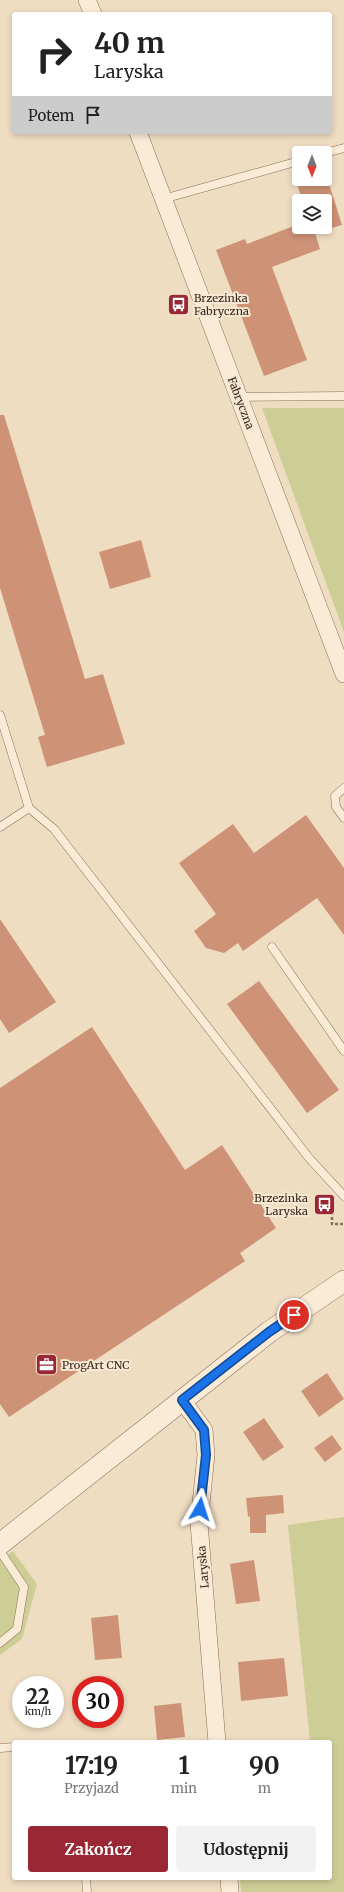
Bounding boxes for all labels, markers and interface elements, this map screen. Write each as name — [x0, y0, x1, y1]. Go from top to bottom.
text: 40 m — [94, 25, 165, 61]
icon: right — [28, 28, 80, 80]
text: Laryska — [94, 60, 164, 83]
icon: arrive — [82, 104, 104, 126]
text: Potem — [28, 106, 74, 125]
north arrow — [292, 146, 332, 186]
map controls — [292, 146, 332, 234]
button: layers — [292, 194, 332, 234]
bus stop icon: Brzezinka Fabryczna — [166, 291, 192, 317]
place label: Brzezinka Fabryczna — [194, 291, 249, 318]
street label: Fabryczna — [225, 375, 257, 431]
place label: Brzezinka Laryska — [254, 1191, 308, 1218]
bus stop icon: Brzezinka Laryska — [311, 1191, 337, 1217]
pin — [277, 1298, 311, 1332]
icon: arrive — [283, 1304, 305, 1326]
office icon: ProgArt CNC — [34, 1352, 60, 1378]
place label: ProgArt CNC — [62, 1358, 129, 1372]
position arrow — [179, 1488, 221, 1530]
street label: Laryska — [194, 1545, 212, 1589]
speed limit sign: 30 — [72, 1676, 124, 1728]
text: 22 — [26, 1684, 50, 1709]
text: km/h — [25, 1705, 51, 1718]
text: 17:19 — [65, 1750, 118, 1781]
text: 1 — [178, 1750, 190, 1781]
text: 90 — [249, 1750, 280, 1781]
text: Przyjazd — [64, 1780, 119, 1797]
text: min — [171, 1780, 197, 1797]
text: m — [258, 1780, 271, 1797]
button: Zakończ — [28, 1826, 168, 1872]
button: Udostępnij — [176, 1826, 316, 1872]

